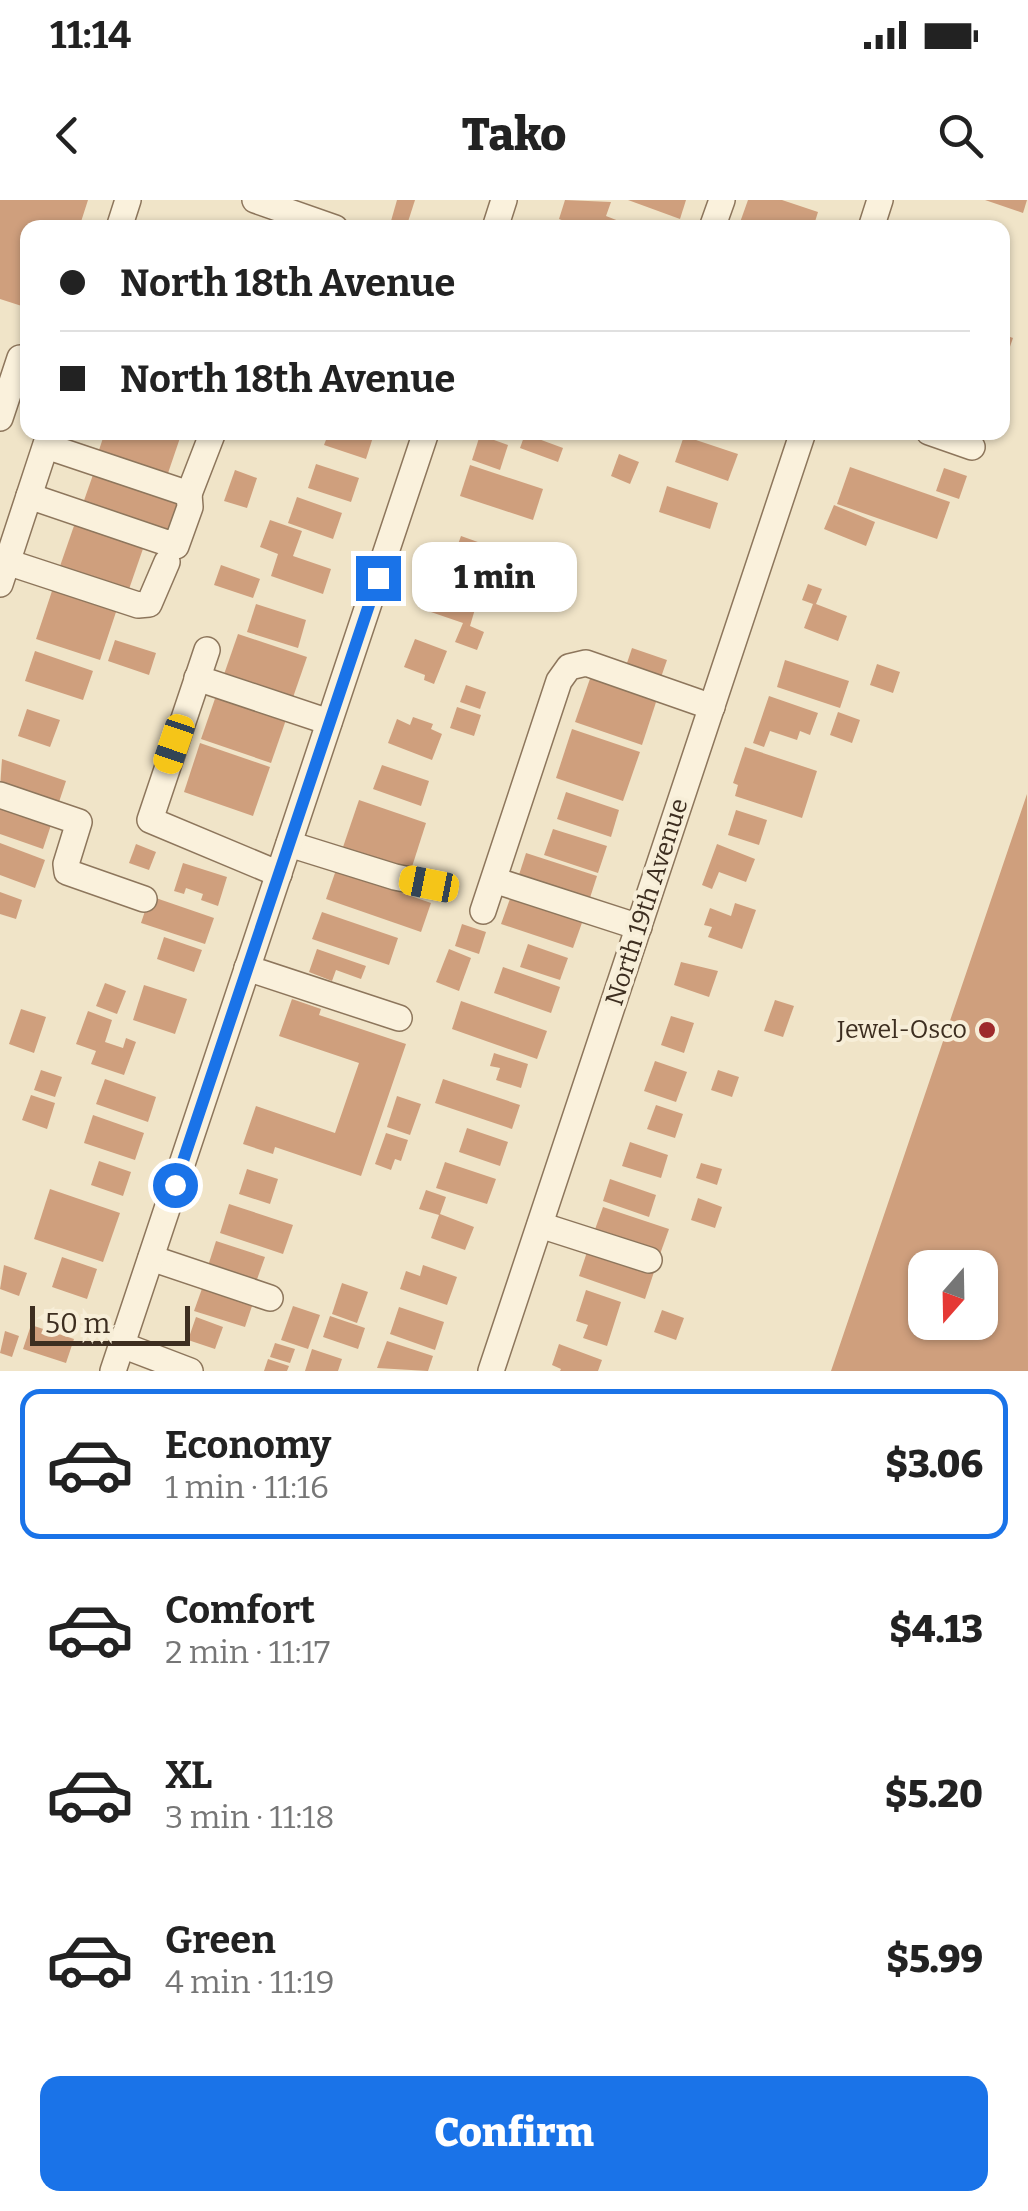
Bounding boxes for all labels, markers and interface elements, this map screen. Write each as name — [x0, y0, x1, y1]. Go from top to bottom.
text: 11:14 — [50, 12, 131, 58]
icon: back — [40, 108, 95, 163]
text: Tako — [462, 108, 566, 162]
icon: search — [933, 108, 988, 163]
text: North 18th Avenue — [120, 260, 455, 306]
text: North 18th Avenue — [120, 356, 455, 402]
callout: 1 min — [413, 543, 578, 613]
route end — [356, 556, 401, 601]
text: 1 min — [454, 558, 535, 596]
car — [150, 711, 198, 777]
street label: North 19th Avenue — [599, 795, 695, 1009]
car — [397, 864, 461, 904]
place label: Jewel-Osco — [836, 1015, 967, 1045]
marker: Jewel-Osco — [976, 1019, 998, 1041]
route start — [153, 1163, 198, 1208]
north arrow — [908, 1250, 998, 1340]
map controls — [908, 1250, 998, 1340]
scale bar — [30, 1301, 190, 1346]
text: 50 m — [45, 1307, 110, 1340]
icon: car — [45, 1419, 135, 1509]
text: Economy — [165, 1422, 331, 1468]
text: $3.06 — [885, 1441, 983, 1487]
text: 1 min · 11:16 — [165, 1468, 329, 1506]
icon: car — [45, 1584, 135, 1674]
text: Comfort — [165, 1587, 315, 1633]
text: $4.13 — [889, 1606, 983, 1652]
text: 2 min · 11:17 — [165, 1633, 330, 1671]
icon: car — [45, 1749, 135, 1839]
text: XL — [165, 1752, 212, 1798]
text: $5.20 — [885, 1771, 983, 1817]
text: 3 min · 11:18 — [165, 1798, 334, 1836]
icon: car — [45, 1914, 135, 2004]
text: Green — [165, 1917, 276, 1963]
text: $5.99 — [886, 1936, 983, 1982]
text: 4 min · 11:19 — [165, 1963, 334, 2001]
button: Confirm — [40, 2076, 988, 2191]

